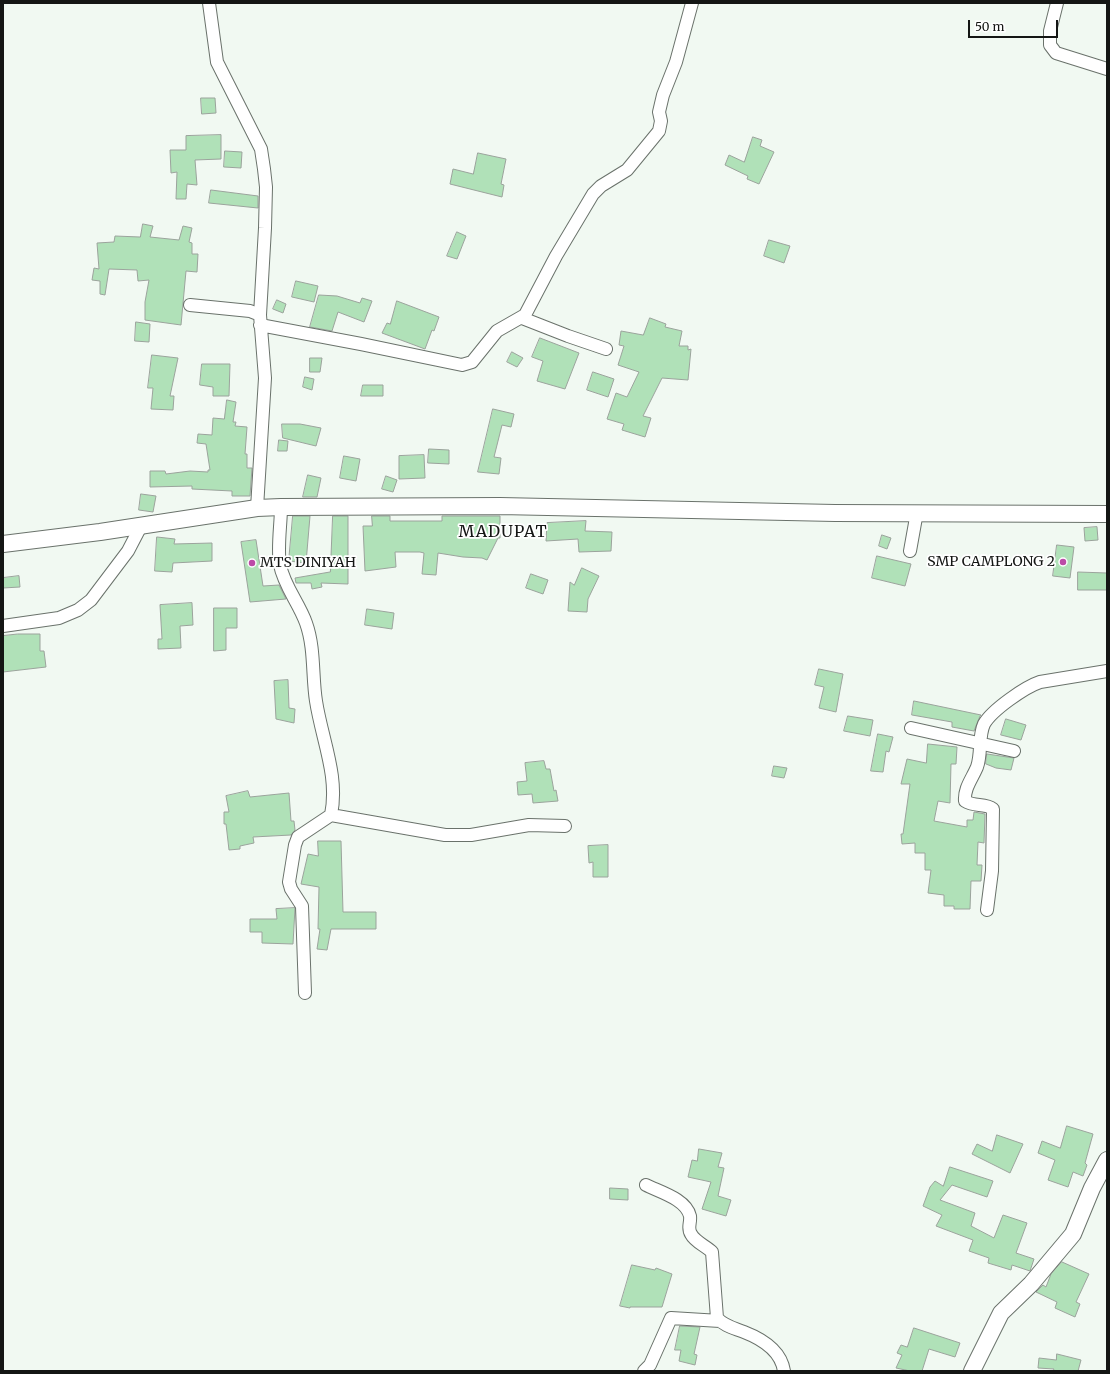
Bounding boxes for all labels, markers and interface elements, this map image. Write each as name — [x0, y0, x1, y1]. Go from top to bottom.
scale bar — [970, 12, 1060, 38]
text: 50 m — [975, 19, 1004, 34]
district label: MADUPAT — [458, 522, 548, 542]
place label: SMP CAMPLONG 2 — [927, 554, 1055, 570]
place label: MTS DINIYAH — [260, 555, 356, 571]
marker: SMP CAMPLONG 2 — [1058, 557, 1068, 567]
marker: MTS DINIYAH — [247, 558, 257, 568]

